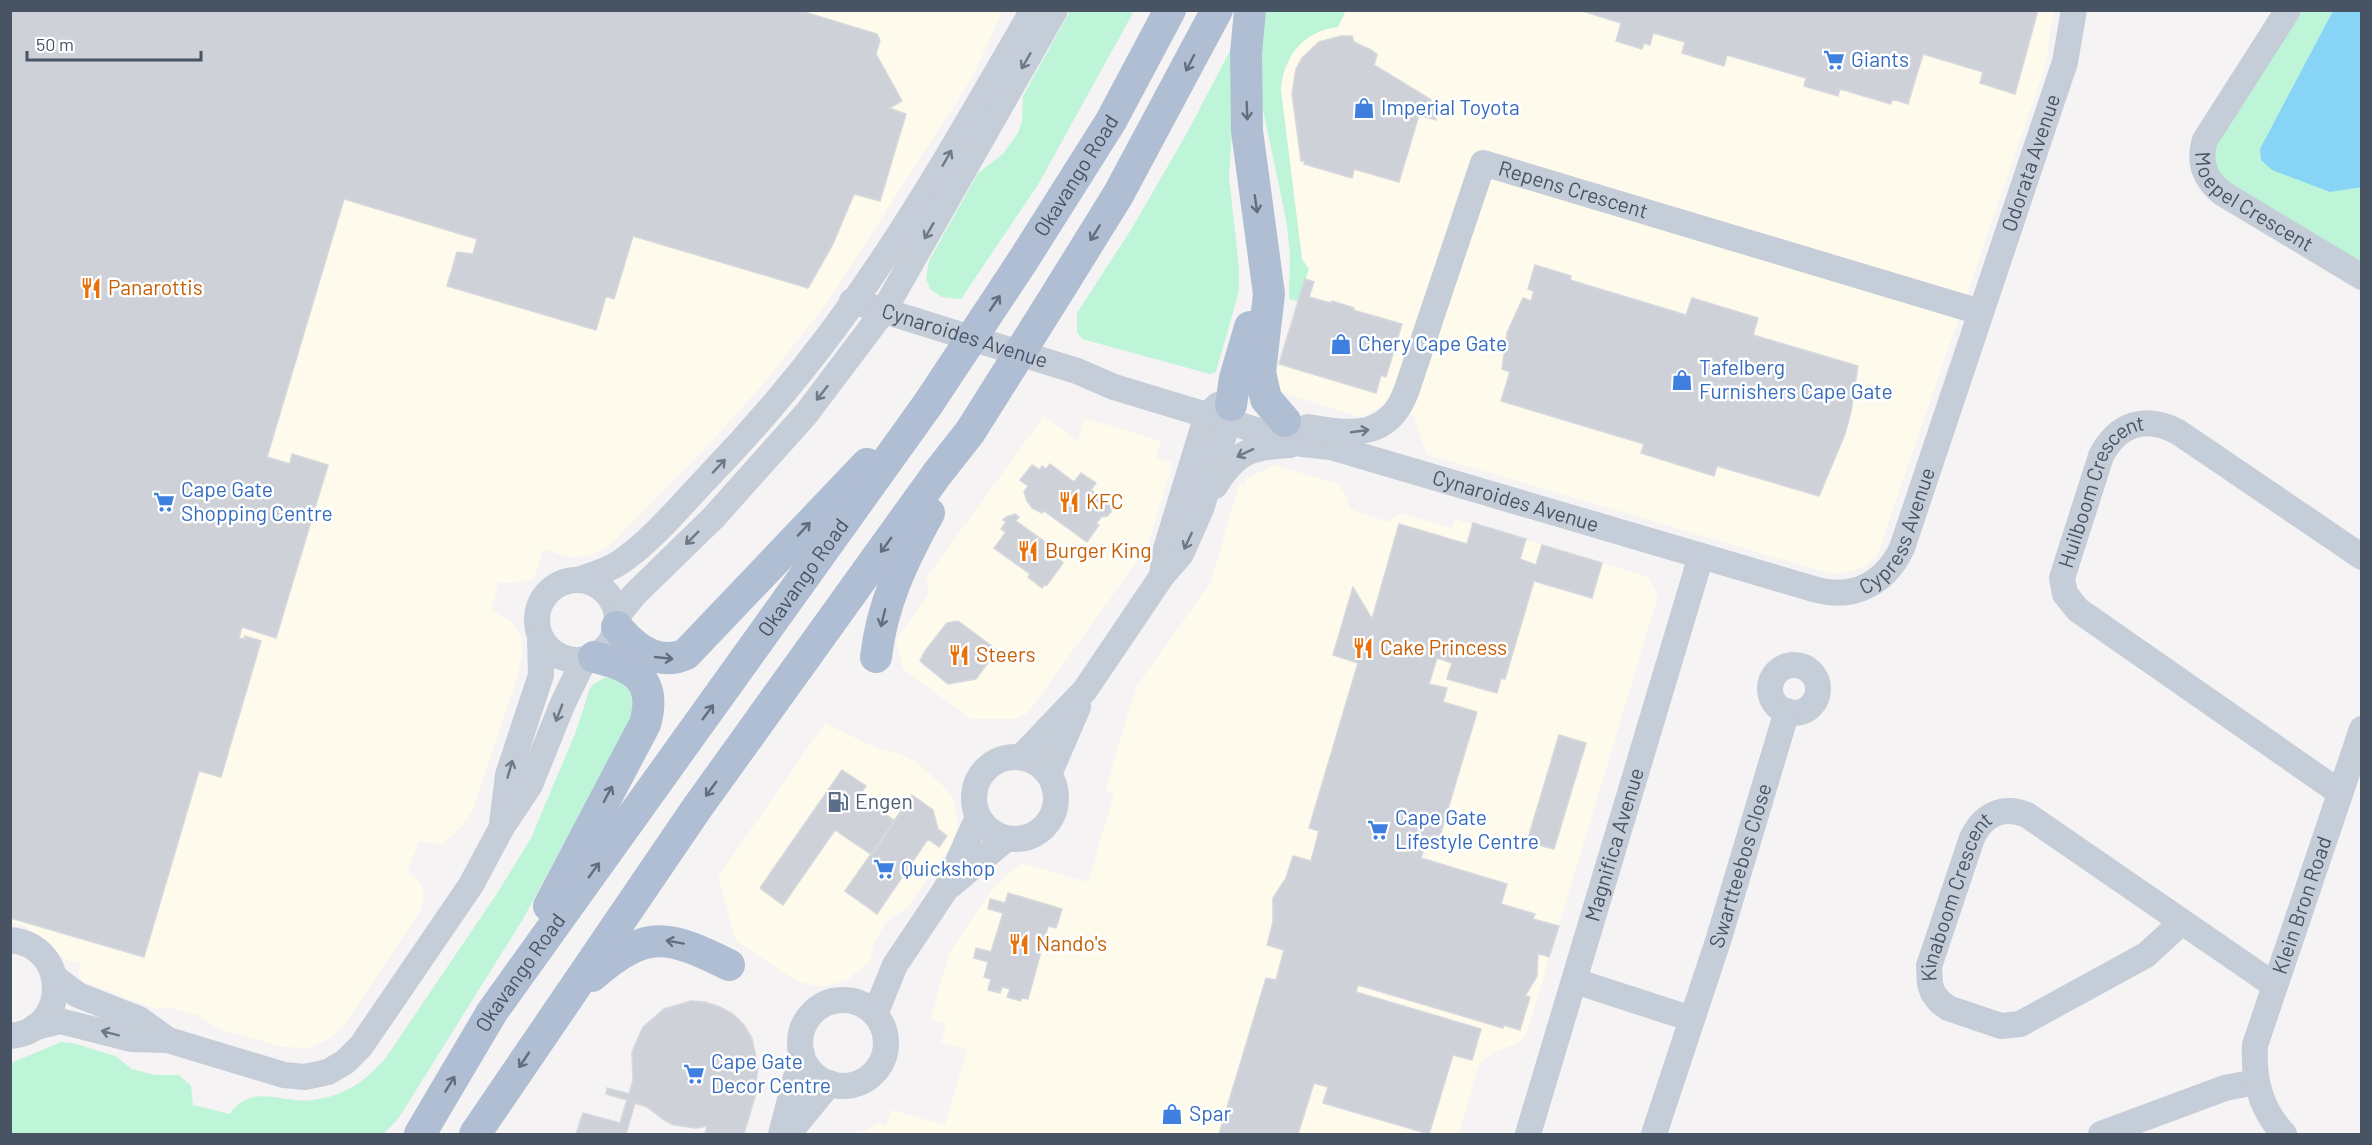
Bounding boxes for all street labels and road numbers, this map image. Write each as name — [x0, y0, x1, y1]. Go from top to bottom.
street label: Odorata Avenue — [1995, 90, 2064, 235]
street label: Okavango Road — [1027, 109, 1123, 240]
street label: Moepel Crescent — [2191, 151, 2318, 256]
street label: Repens Crescent — [1496, 154, 1651, 223]
street label: Cynaroides Avenue — [879, 297, 1051, 372]
street label: Huilboom Crescent — [2052, 409, 2146, 571]
street label: Cynaroides Avenue — [1430, 464, 1602, 536]
street label: Cypress Avenue — [1854, 464, 1939, 599]
street label: Okavango Road — [751, 513, 853, 641]
street label: Magnifica Avenue — [1578, 764, 1648, 924]
street label: Swartteebos Close — [1703, 780, 1776, 951]
street label: Kinaboom Crescent — [1915, 806, 1996, 983]
street label: Klein Bron Road — [2266, 833, 2336, 977]
street label: Okavango Road — [469, 908, 570, 1036]

